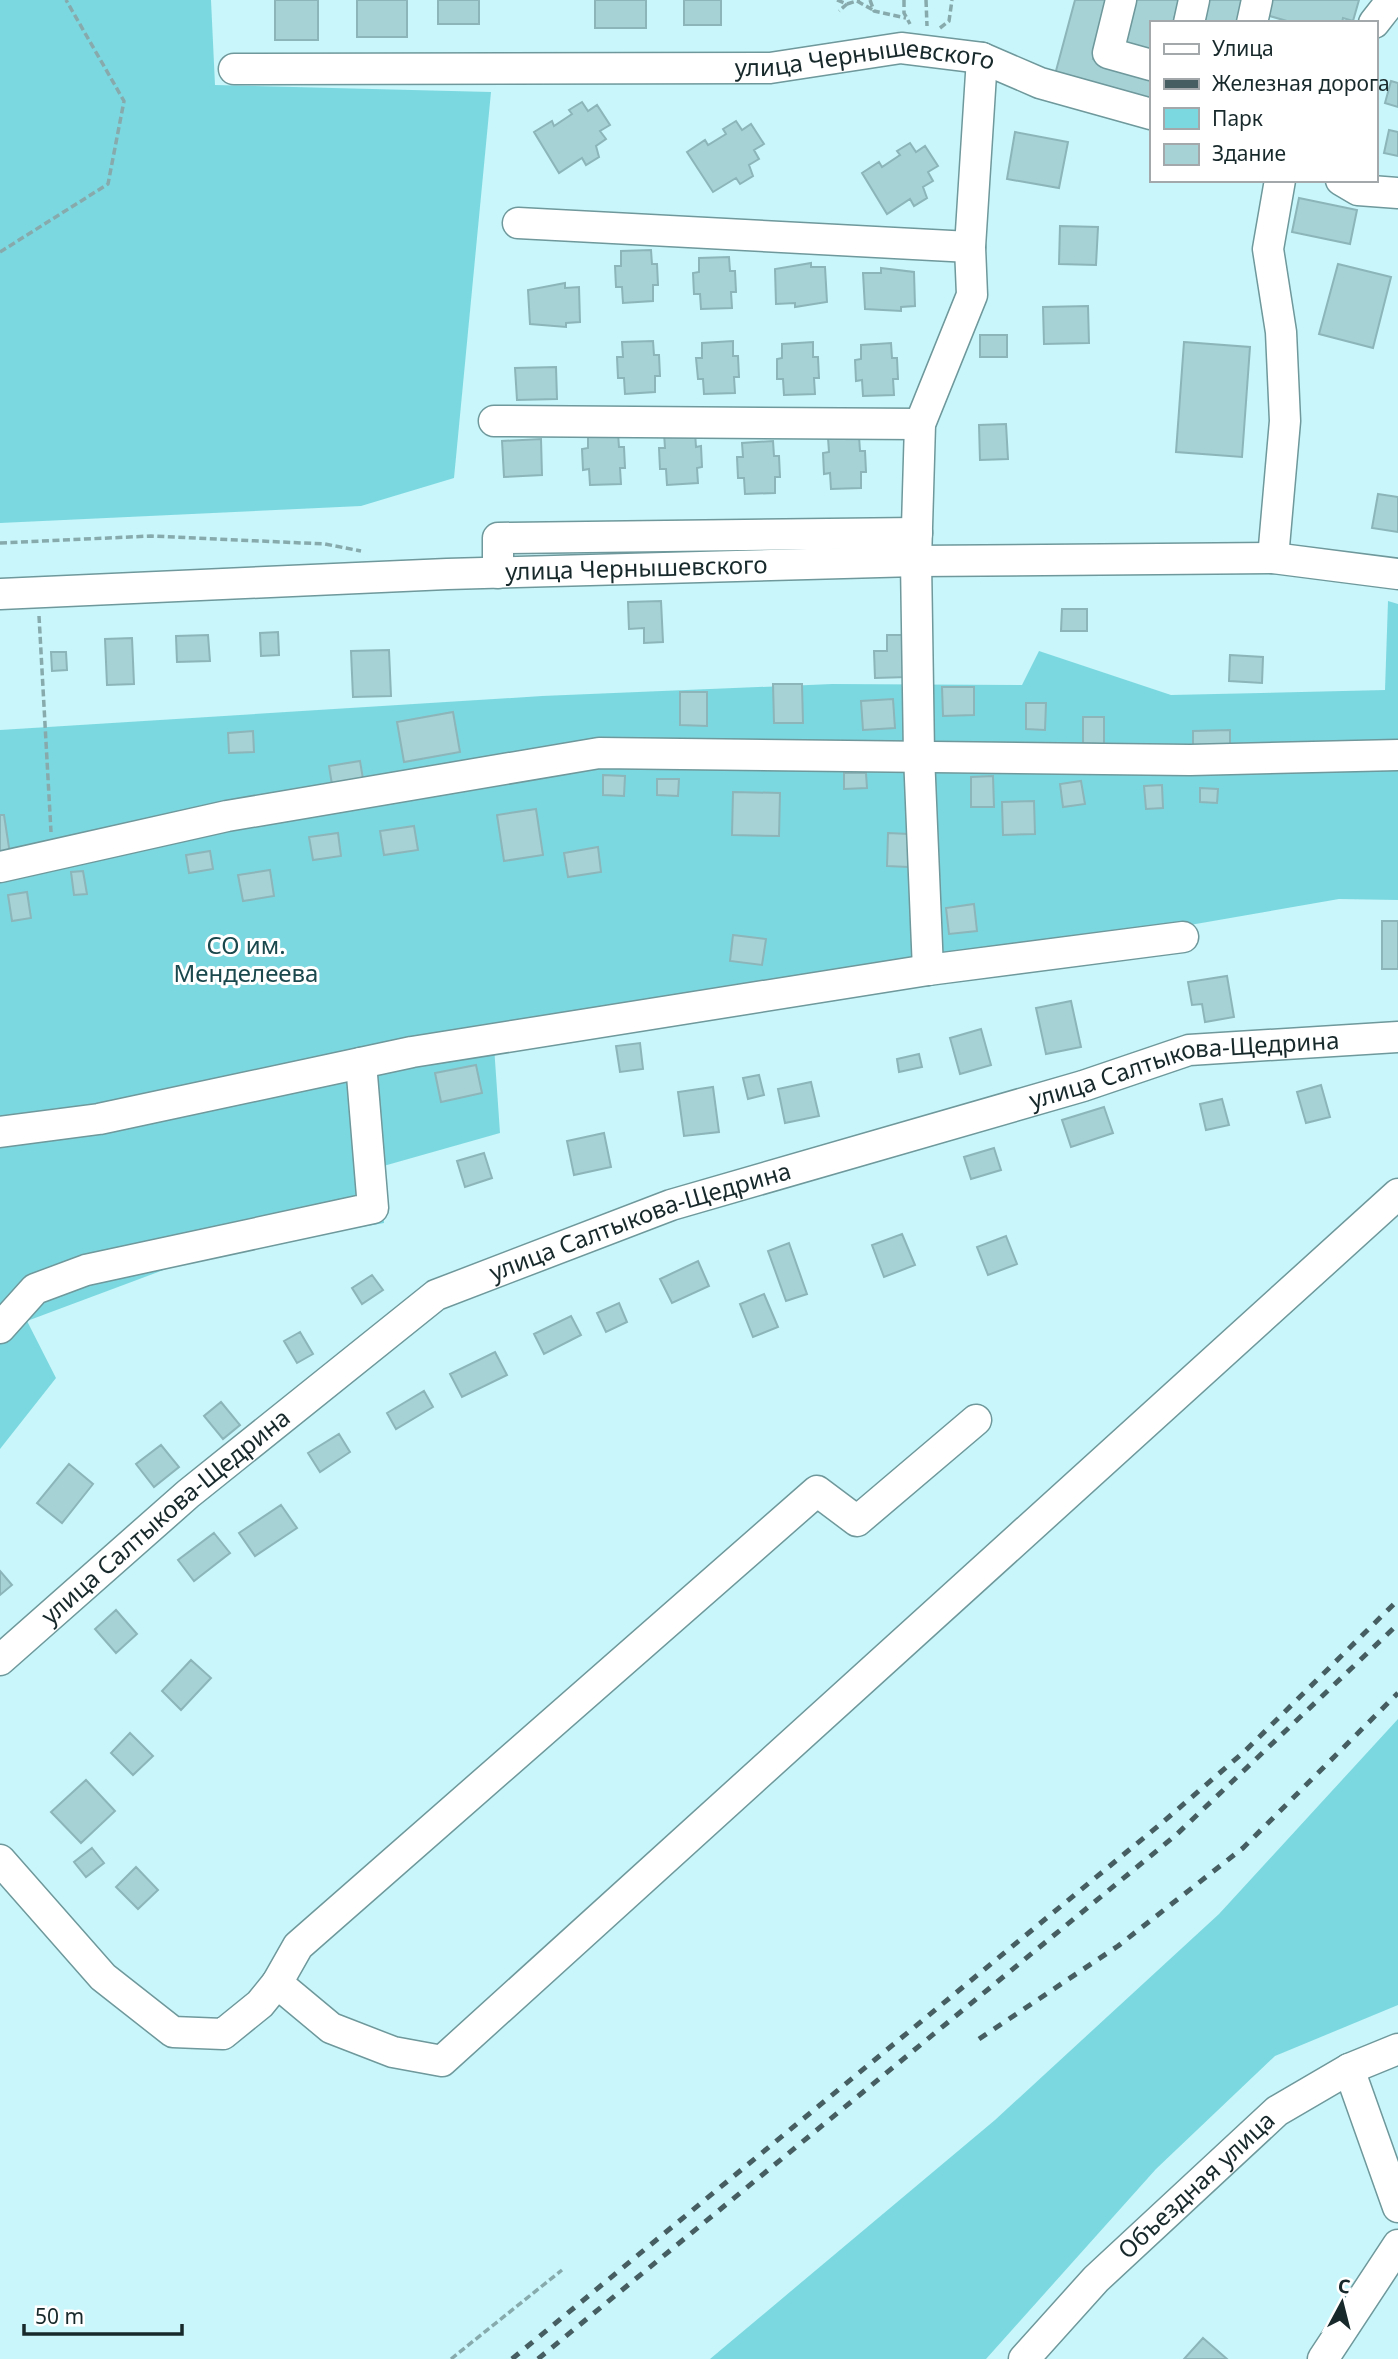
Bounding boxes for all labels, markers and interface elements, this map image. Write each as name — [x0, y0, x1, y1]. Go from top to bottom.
legend — [1150, 21, 1377, 182]
street label: улица Чернышевского — [735, 29, 1001, 83]
text: Улица — [1212, 34, 1274, 62]
text: Железная дорога — [1212, 69, 1390, 97]
text: Парк — [1212, 104, 1263, 132]
text: Здание — [1212, 139, 1286, 167]
street label: улица Чернышевского — [505, 547, 768, 587]
park label: СО им. Менделеева — [174, 928, 318, 989]
street label: улица Салтыкова-Щедрина — [1025, 1023, 1340, 1116]
street label: улица Салтыкова-Щедрина — [484, 1153, 795, 1288]
street label: улица Салтыкова-Щедрина — [33, 1400, 296, 1631]
street label: Объездная улица — [1110, 2103, 1281, 2266]
north arrow — [1307, 2268, 1377, 2338]
text: С — [1336, 2272, 1352, 2300]
scale bar — [24, 2292, 182, 2336]
text: 50 m — [35, 2302, 84, 2330]

